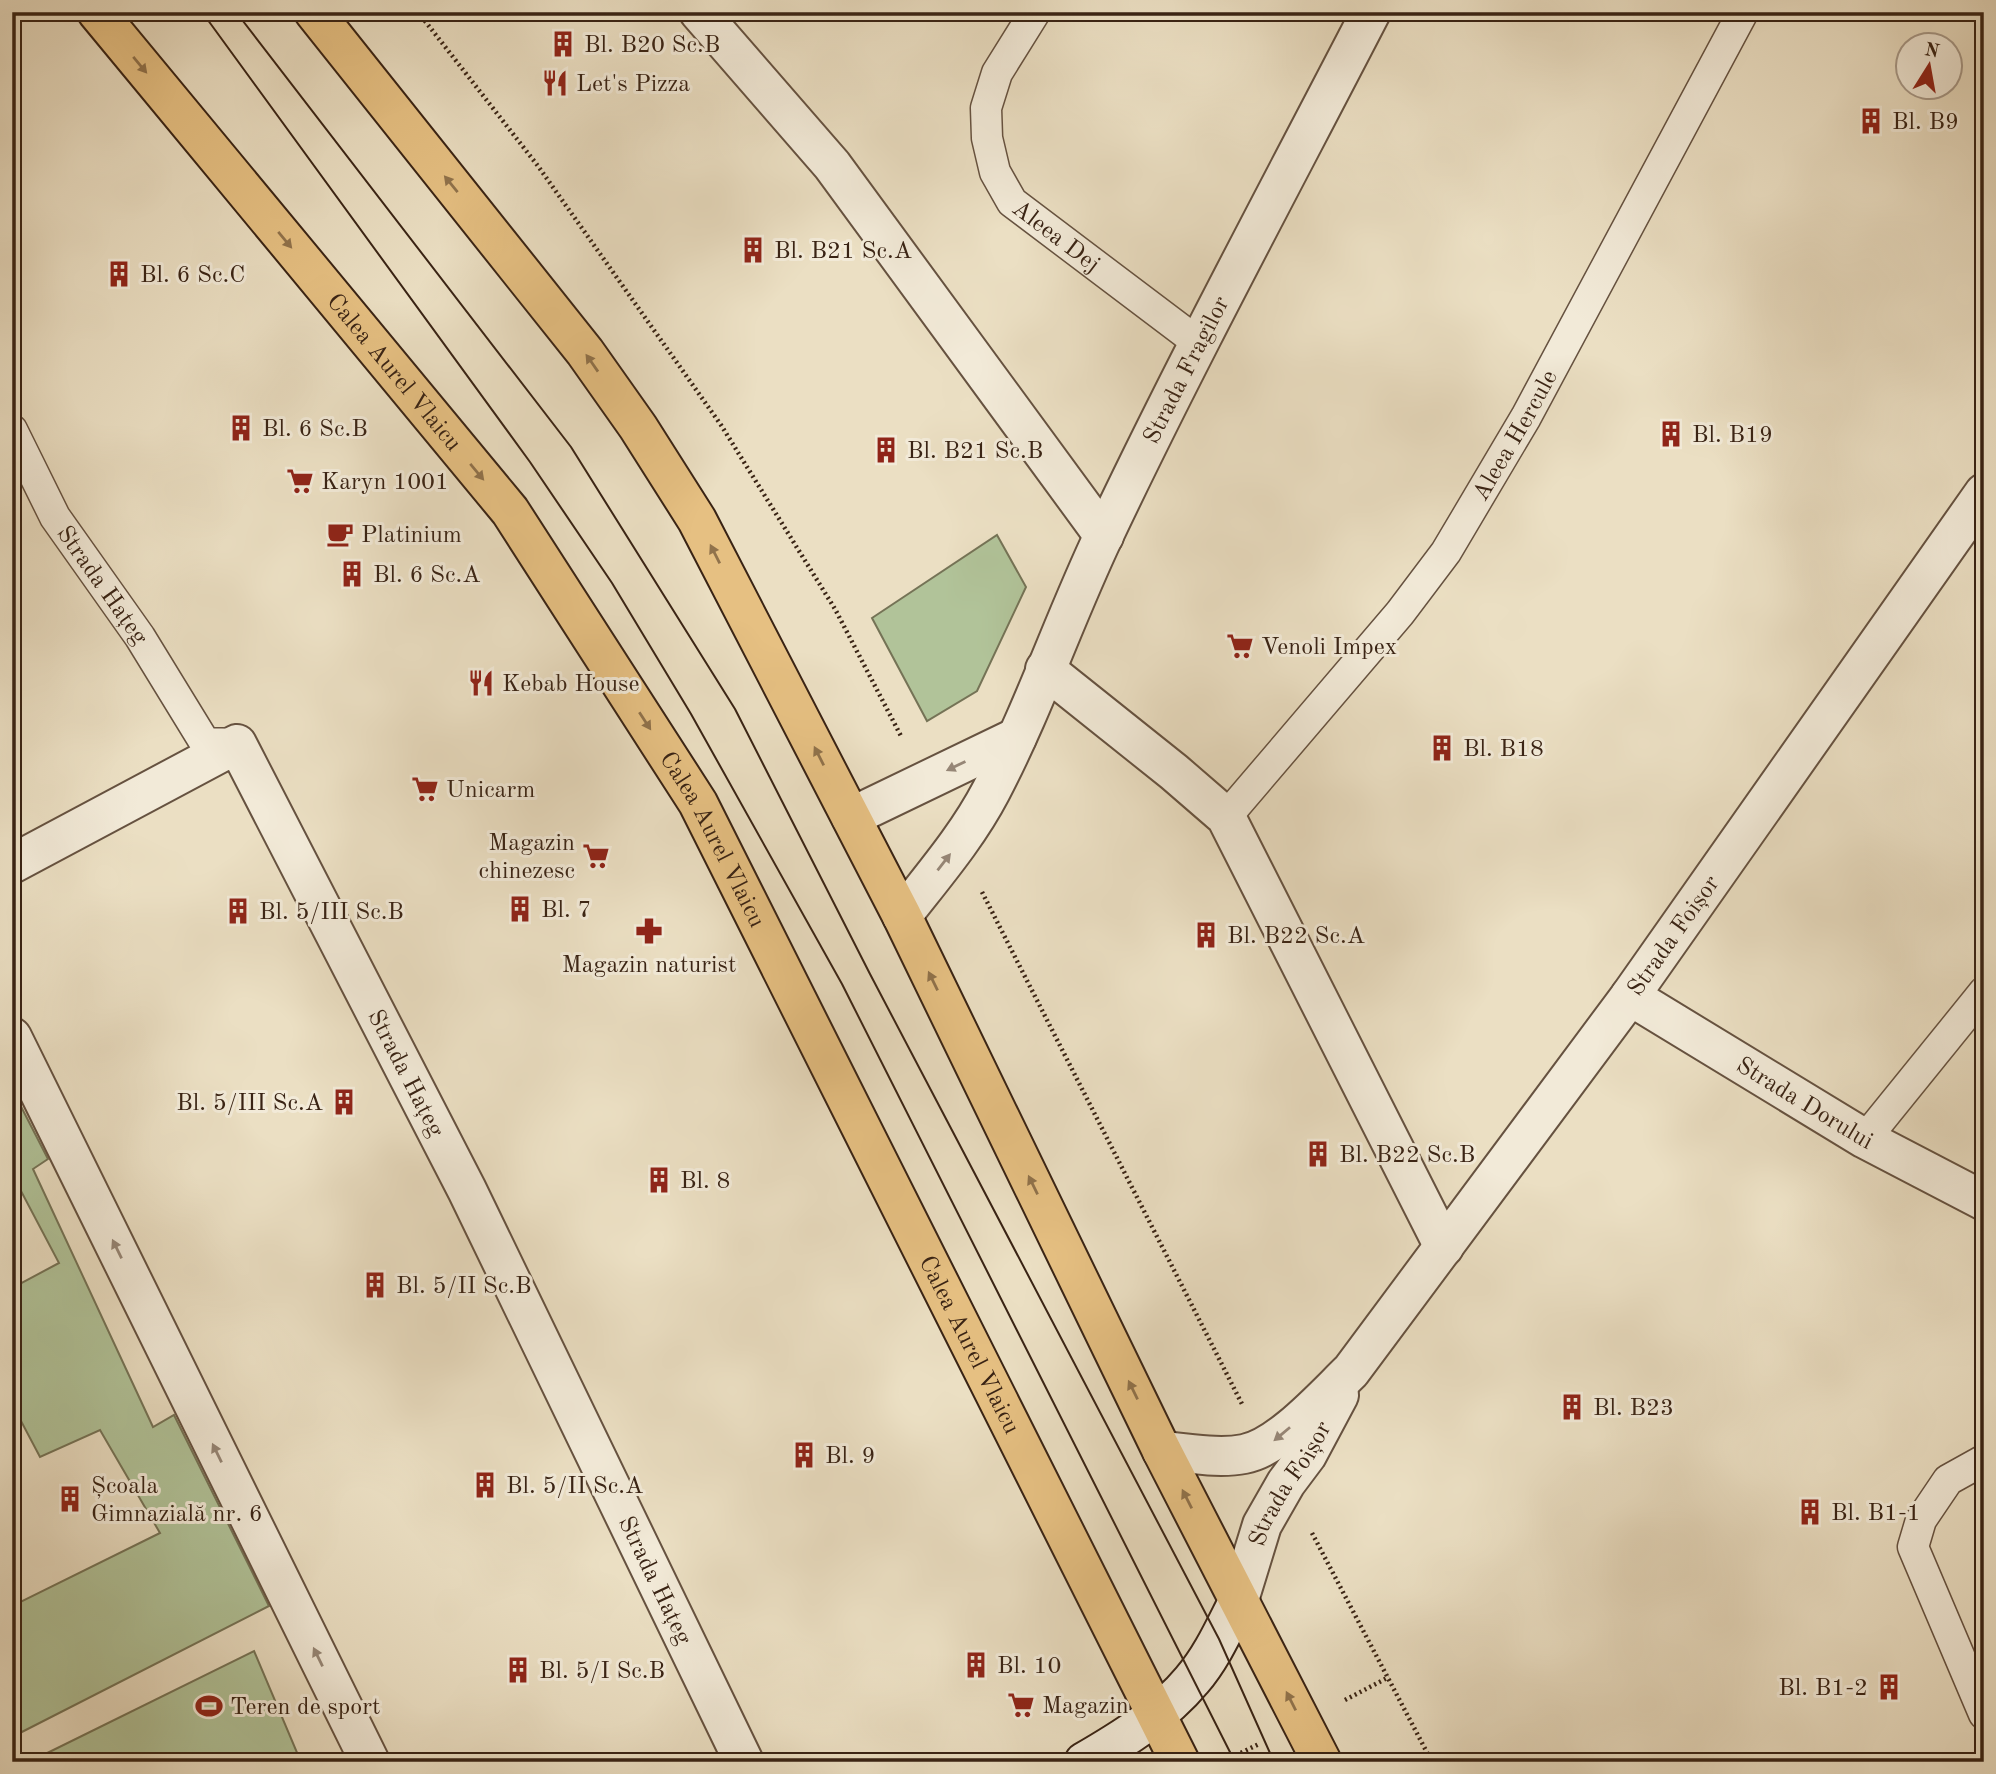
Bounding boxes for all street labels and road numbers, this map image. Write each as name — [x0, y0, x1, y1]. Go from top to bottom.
street label: Aleea Dej — [1007, 197, 1104, 278]
street label: Calea Aurel Vlaicu — [321, 290, 465, 456]
street label: Strada Fragilor — [1140, 293, 1235, 448]
street label: Aleea Hercule — [1469, 367, 1563, 505]
street label: Strada Hațeg — [51, 522, 151, 650]
street label: Calea Aurel Vlaicu — [654, 748, 769, 932]
street label: Strada Foișor — [1624, 872, 1725, 1001]
street label: Strada Hațeg — [362, 1006, 447, 1141]
street label: Strada Dorului — [1732, 1054, 1876, 1155]
street label: Calea Aurel Vlaicu — [914, 1252, 1023, 1438]
street label: Strada Foișor — [1246, 1418, 1337, 1549]
street label: Strada Hațeg — [613, 1513, 695, 1649]

